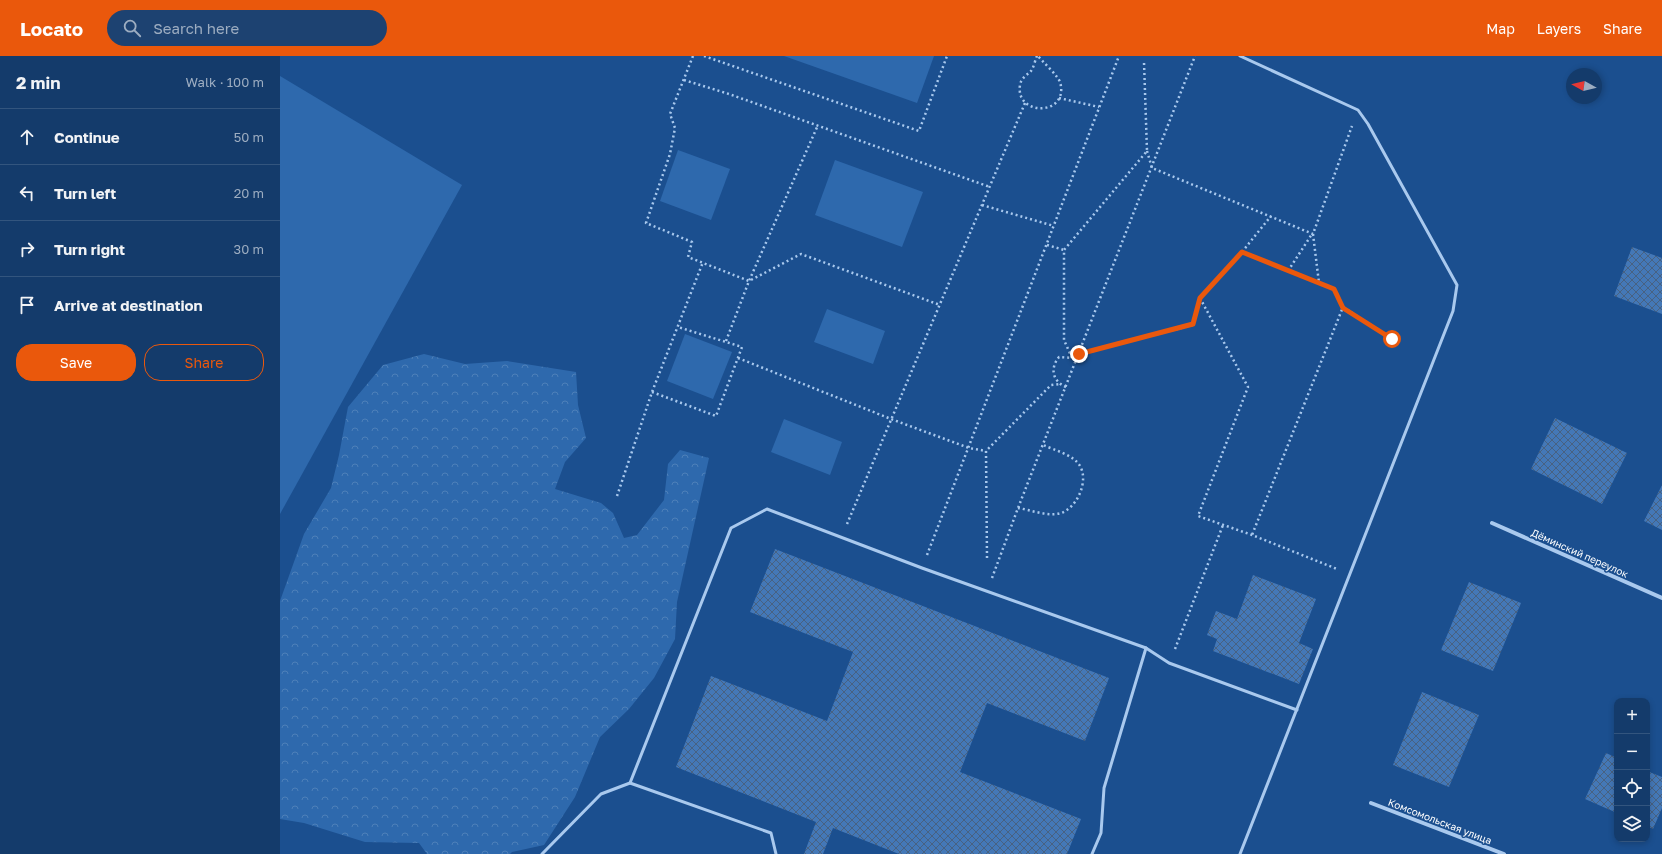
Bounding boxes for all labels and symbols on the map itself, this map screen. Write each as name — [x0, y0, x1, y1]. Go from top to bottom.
north arrow — [1566, 68, 1602, 104]
route start — [1383, 330, 1401, 348]
route end — [1070, 345, 1088, 363]
street label: Дёминский переулок — [1530, 526, 1631, 580]
street label: Комсомольская улица — [1387, 796, 1493, 846]

